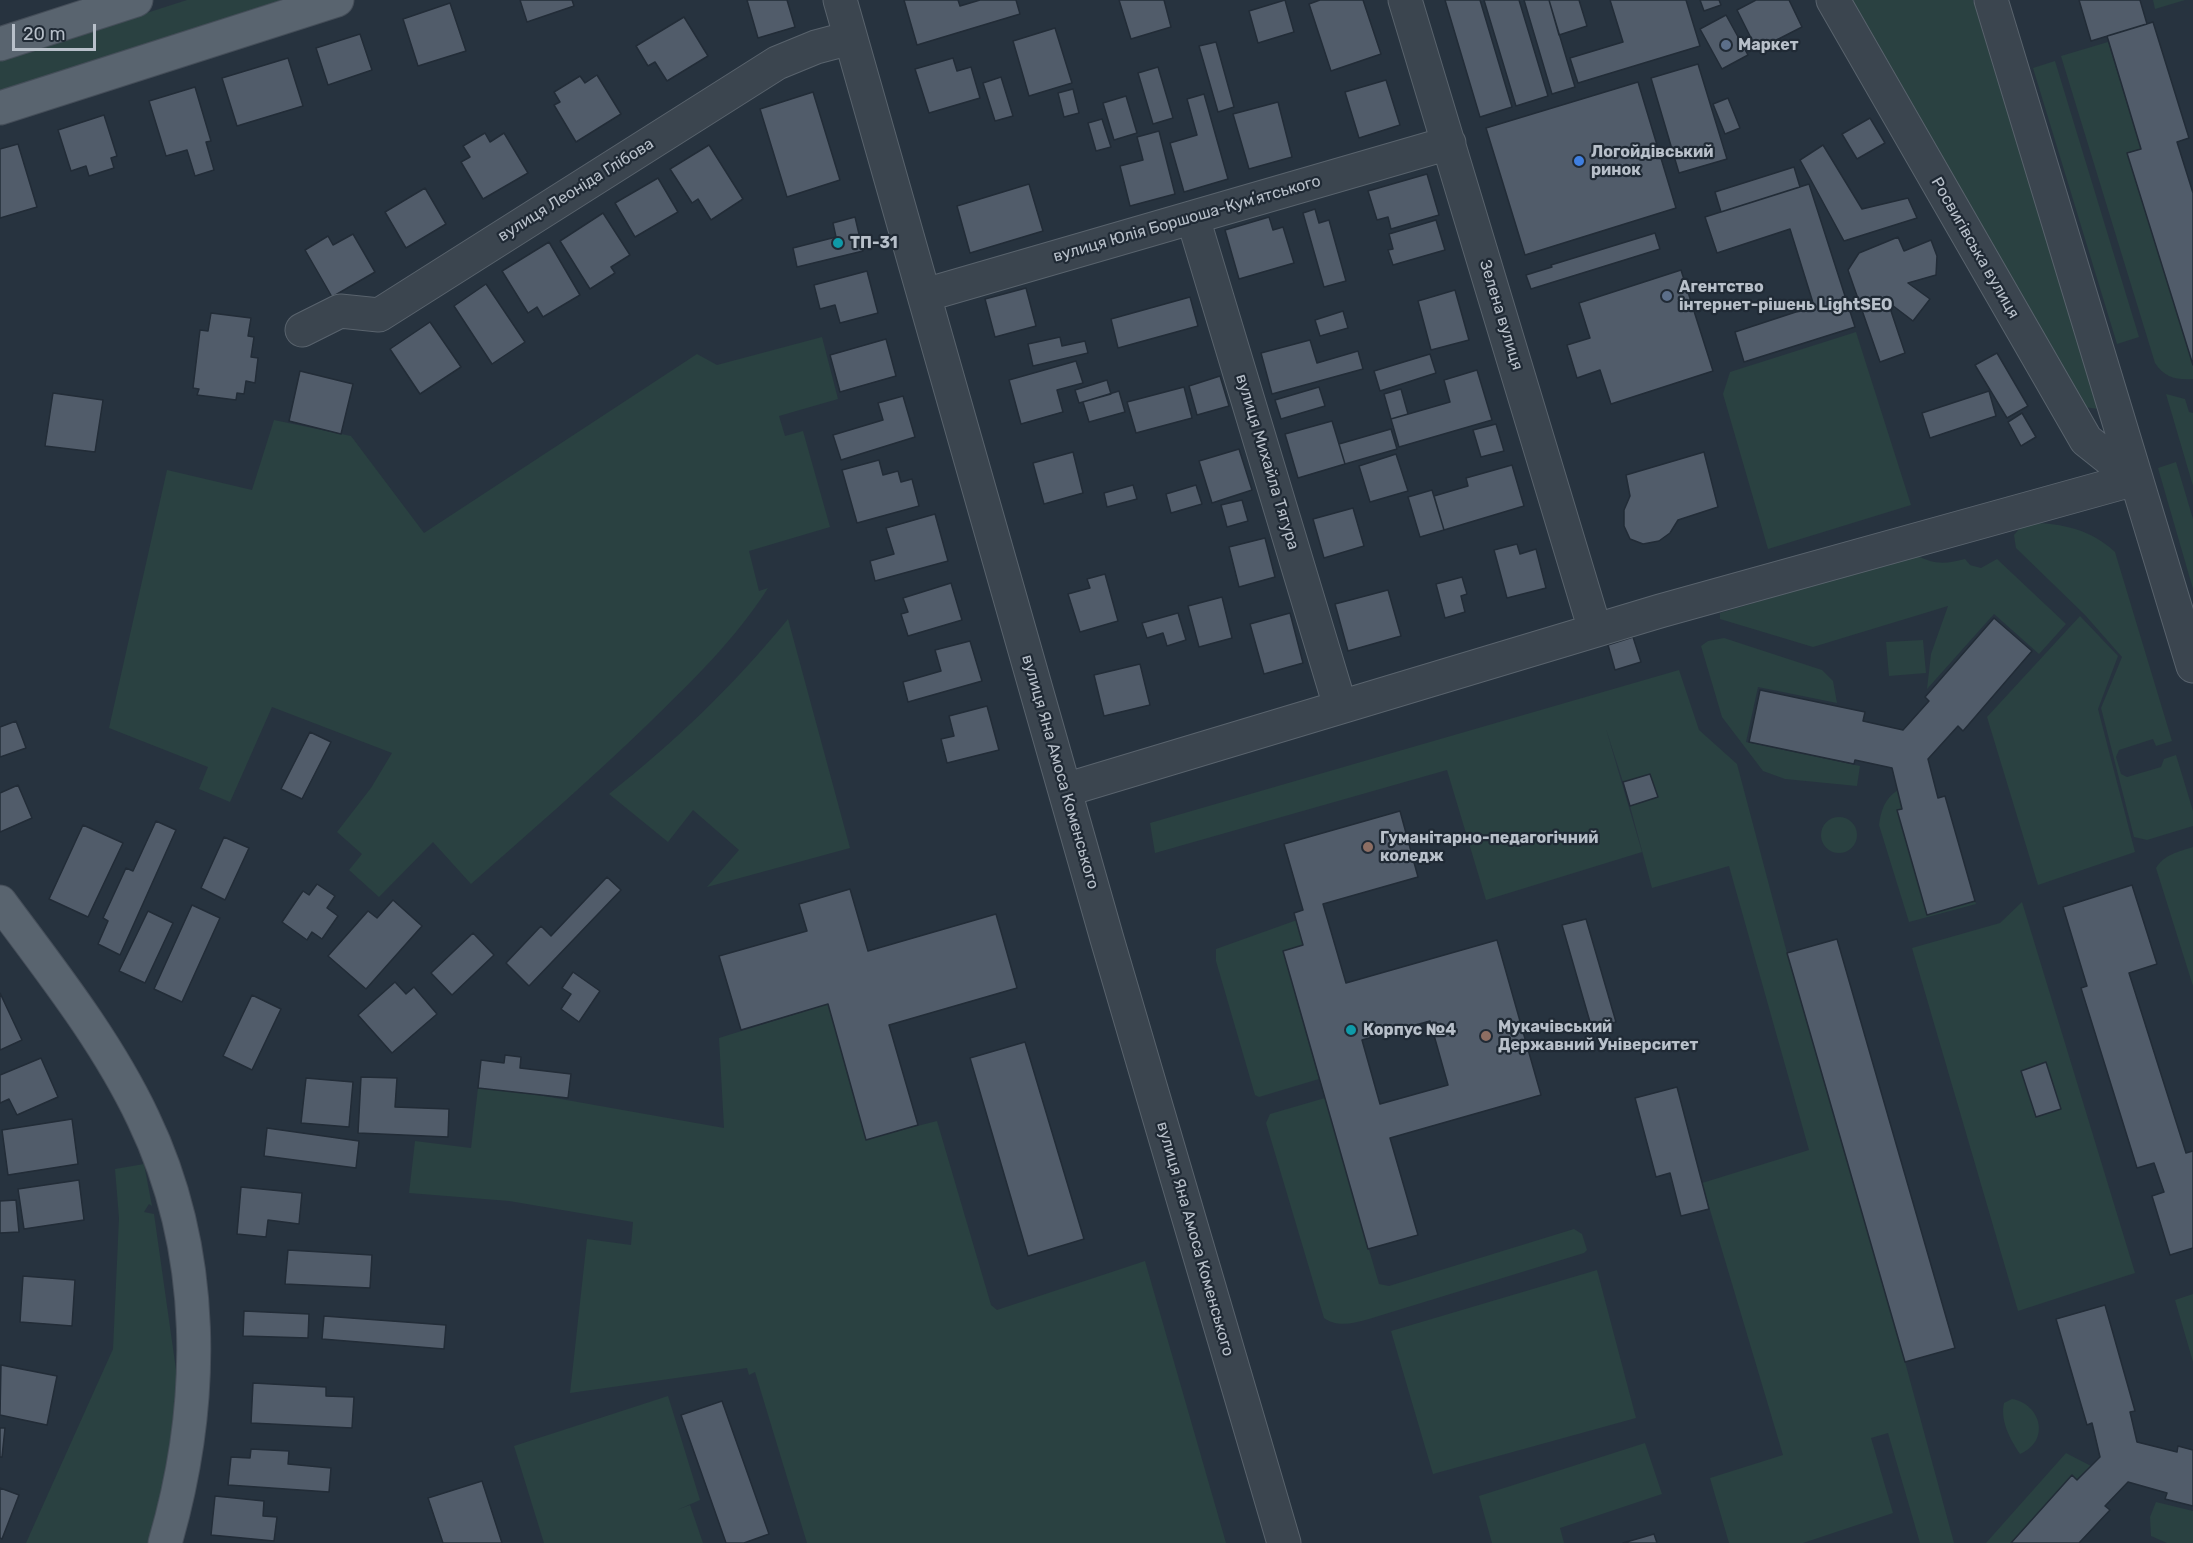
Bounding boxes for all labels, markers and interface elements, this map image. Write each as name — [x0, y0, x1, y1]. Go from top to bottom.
scale bar — [15, 12, 99, 50]
text: 20 m — [23, 23, 65, 45]
place label: Маркет — [1738, 35, 1798, 55]
marker: Маркет — [1719, 38, 1733, 52]
street label: вулиця Леоніда Глібова — [495, 134, 657, 246]
place label: Логойдівський ринок — [1591, 142, 1713, 180]
marker: Логойдівський ринок — [1572, 154, 1586, 168]
street label: вулиця Юлія Боршоша-Кумʼятського — [1051, 172, 1323, 266]
street label: Росвигівська вулиця — [1927, 174, 2023, 322]
place label: ТП-31 — [850, 233, 898, 253]
marker: ТП-31 — [831, 236, 845, 250]
street label: Зелена вулиця — [1475, 257, 1527, 373]
place label: Агентство інтернет-рішень LightSEO — [1679, 277, 1892, 315]
marker: Агентство інтернет-рішень LightSEO — [1660, 289, 1674, 303]
street label: вулиця Михайла Тягура — [1231, 372, 1303, 552]
street label: вулиця Яна Амоса Коменського — [1017, 653, 1103, 891]
place label: Гуманітарно-педагогічний коледж — [1380, 828, 1598, 866]
marker: Гуманітарно-педагогічний коледж — [1361, 840, 1375, 854]
place label: Мукачівський Державний Університет — [1498, 1017, 1698, 1055]
place label: Корпус №4 — [1363, 1020, 1456, 1040]
marker: Корпус №4 — [1344, 1023, 1358, 1037]
marker: Мукачівський Державний Університет — [1479, 1029, 1493, 1043]
street label: вулиця Яна Амоса Коменського — [1152, 1120, 1238, 1358]

